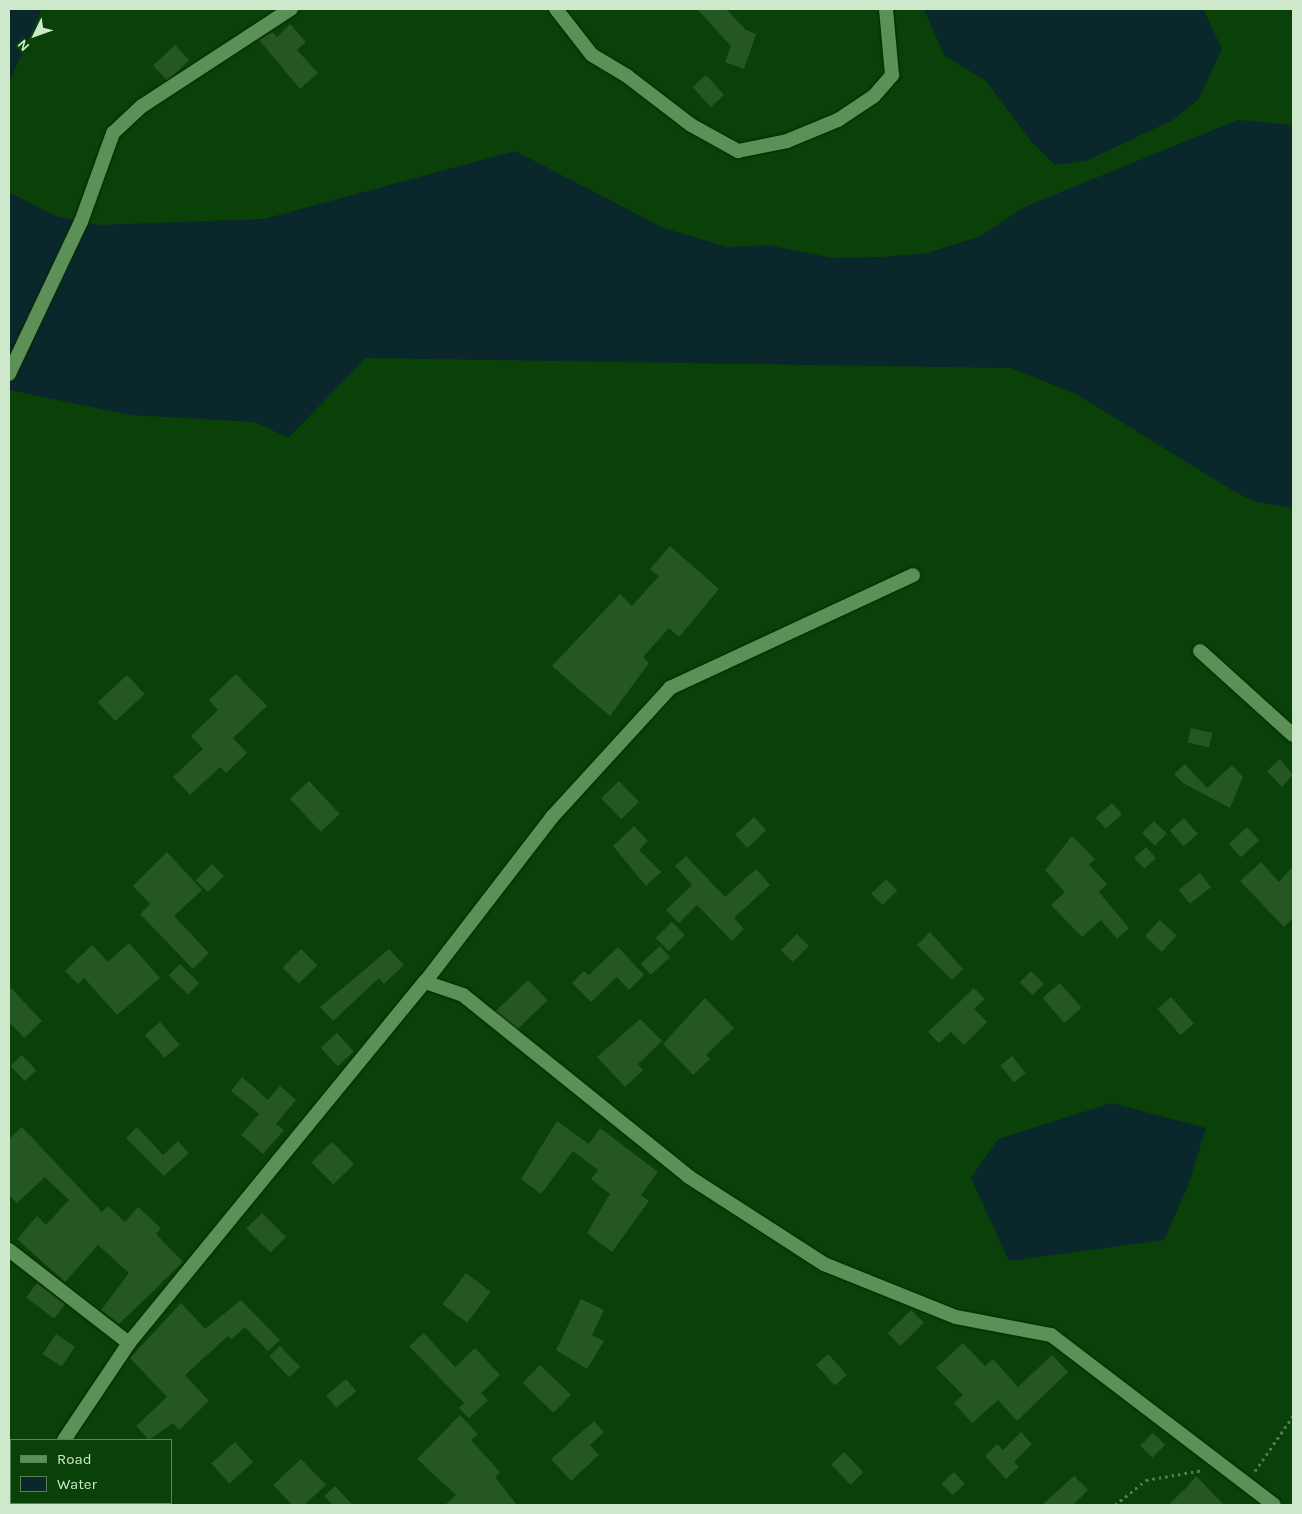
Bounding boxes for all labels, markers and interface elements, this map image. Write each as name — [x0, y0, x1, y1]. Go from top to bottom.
north arrow — [10, 10, 60, 60]
text: N — [14, 36, 33, 55]
legend — [10, 1439, 172, 1504]
text: Road — [57, 1450, 92, 1468]
text: Water — [57, 1475, 97, 1493]

